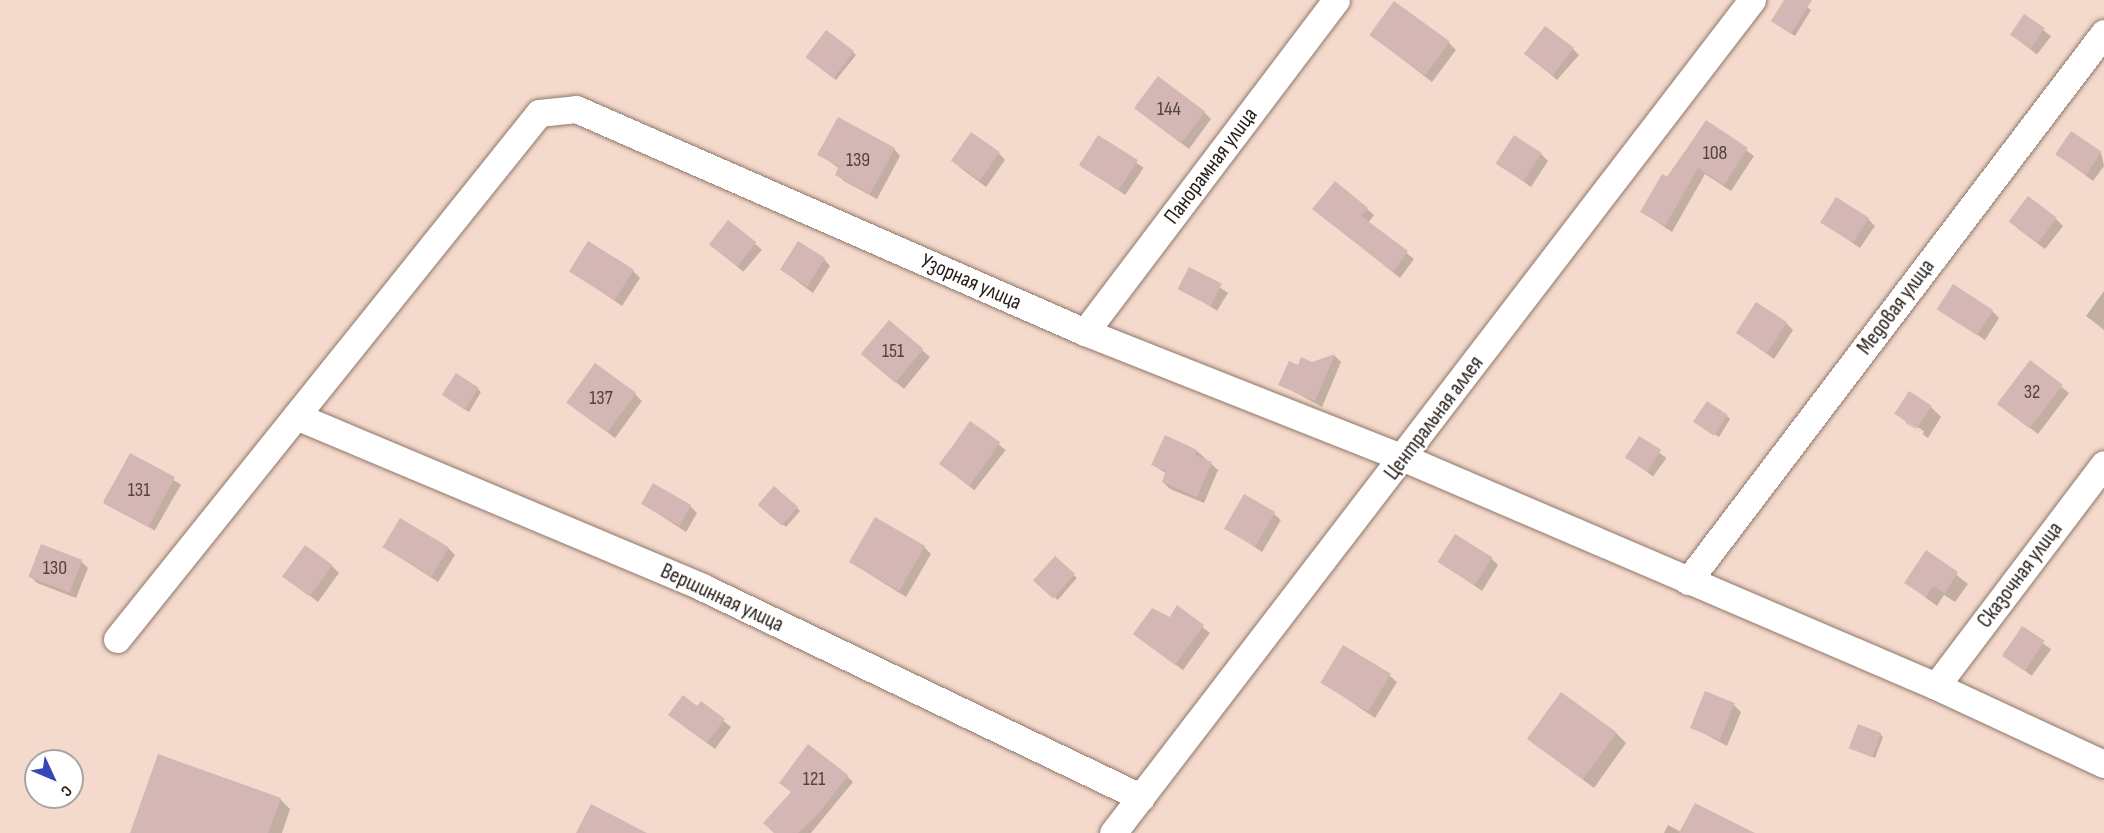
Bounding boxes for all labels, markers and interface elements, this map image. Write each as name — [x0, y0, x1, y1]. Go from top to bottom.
house number: 144 — [1157, 97, 1181, 121]
street label: Панорамная улица — [1159, 103, 1263, 229]
house number: 108 — [1703, 141, 1727, 165]
house number: 139 — [846, 148, 870, 172]
street label: Узорная улица — [917, 248, 1025, 316]
street label: Медовая улица — [1852, 254, 1940, 360]
house number: 151 — [882, 339, 904, 363]
street label: Центральная аллея — [1379, 351, 1489, 485]
house number: 32 — [2024, 380, 2040, 404]
house number: 137 — [589, 386, 613, 410]
house number: 131 — [128, 478, 150, 502]
street label: Сказочная улица — [1972, 517, 2068, 633]
house number: 130 — [43, 556, 67, 580]
street label: Вершинная улица — [656, 558, 788, 638]
north arrow — [24, 749, 84, 809]
house number: 121 — [803, 767, 825, 791]
text: С — [56, 781, 76, 800]

